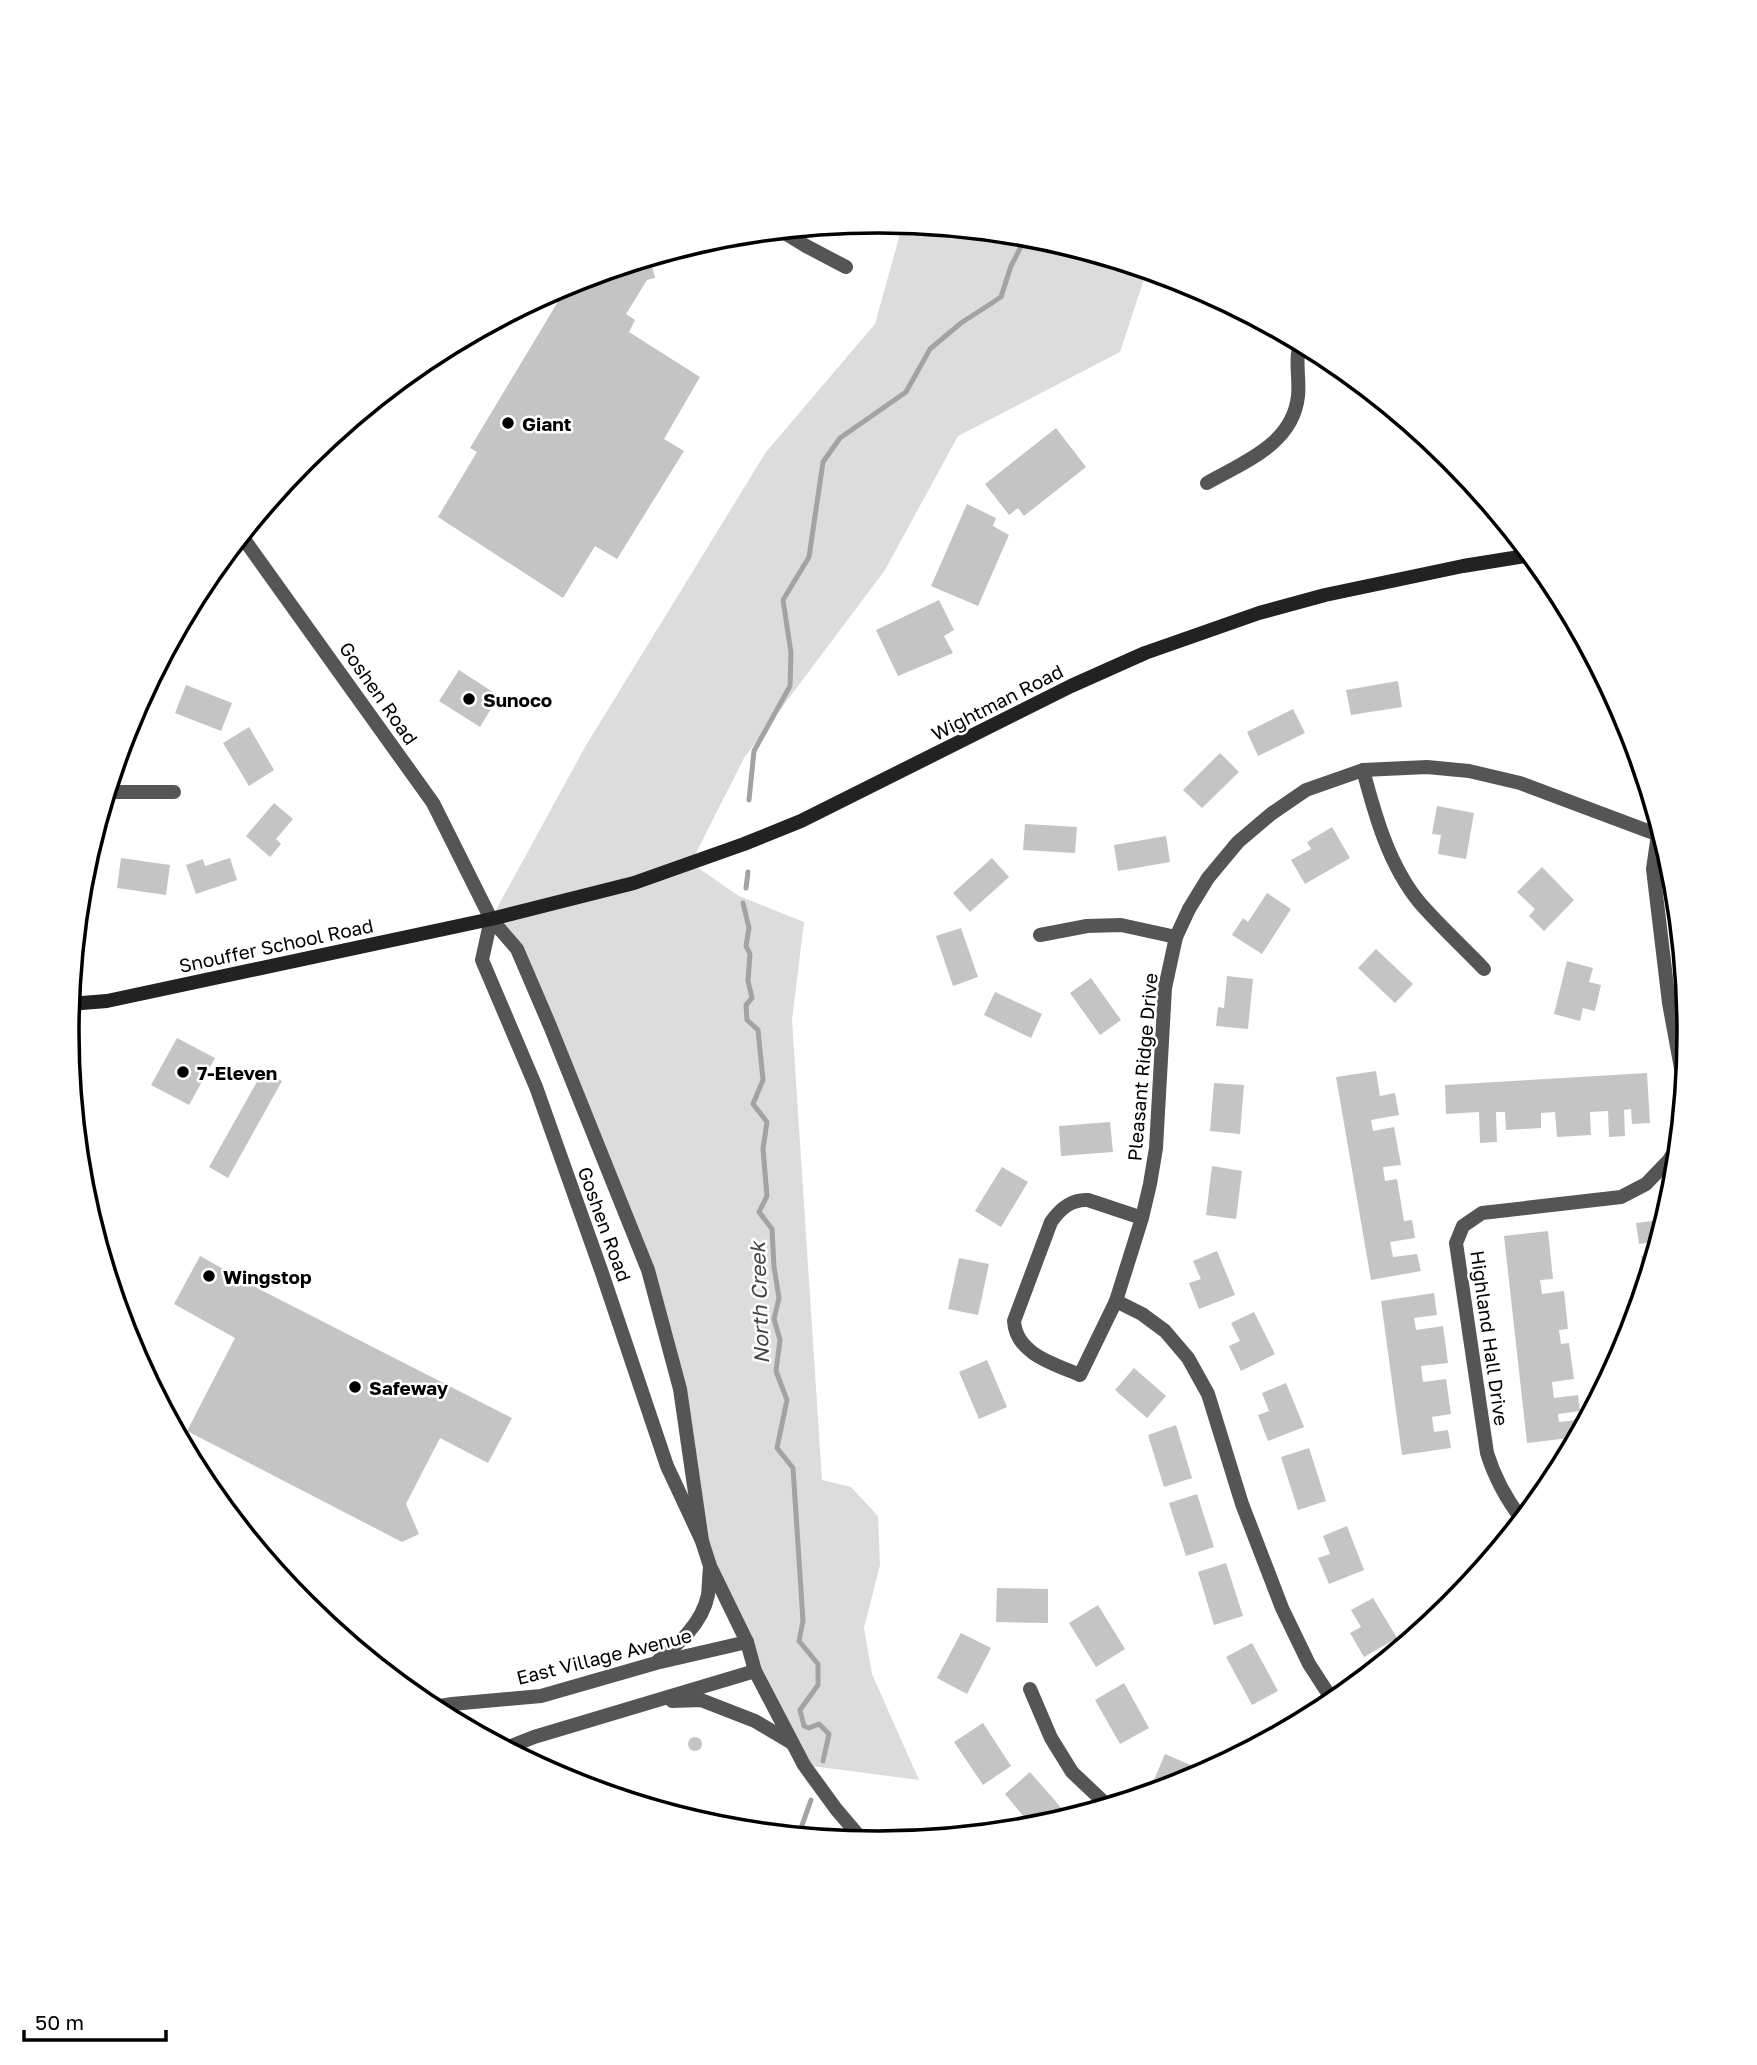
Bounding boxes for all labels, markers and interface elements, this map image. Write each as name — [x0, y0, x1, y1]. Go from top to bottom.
place label: Giant — [522, 412, 572, 435]
marker: Giant — [500, 415, 516, 431]
street label: Goshen Road — [335, 637, 423, 749]
street label: Wightman Road — [927, 659, 1067, 745]
place label: Sunoco — [483, 688, 552, 711]
marker: Sunoco — [461, 691, 477, 707]
street label: Snouffer School Road — [177, 913, 375, 977]
street label: Pleasant Ridge Drive — [1122, 972, 1162, 1162]
place label: 7-Eleven — [197, 1061, 277, 1084]
marker: 7-Eleven — [175, 1064, 191, 1080]
street label: Goshen Road — [574, 1163, 636, 1285]
water label: North Creek — [744, 1239, 774, 1365]
street label: Highland Hall Drive — [1466, 1249, 1514, 1427]
place label: Wingstop — [223, 1265, 312, 1288]
marker: Wingstop — [201, 1268, 217, 1284]
place label: Safeway — [369, 1376, 449, 1399]
marker: Safeway — [347, 1379, 363, 1395]
street label: East Village Avenue — [514, 1623, 694, 1689]
scale bar — [24, 1998, 166, 2042]
text: 50 m — [35, 2009, 84, 2035]

